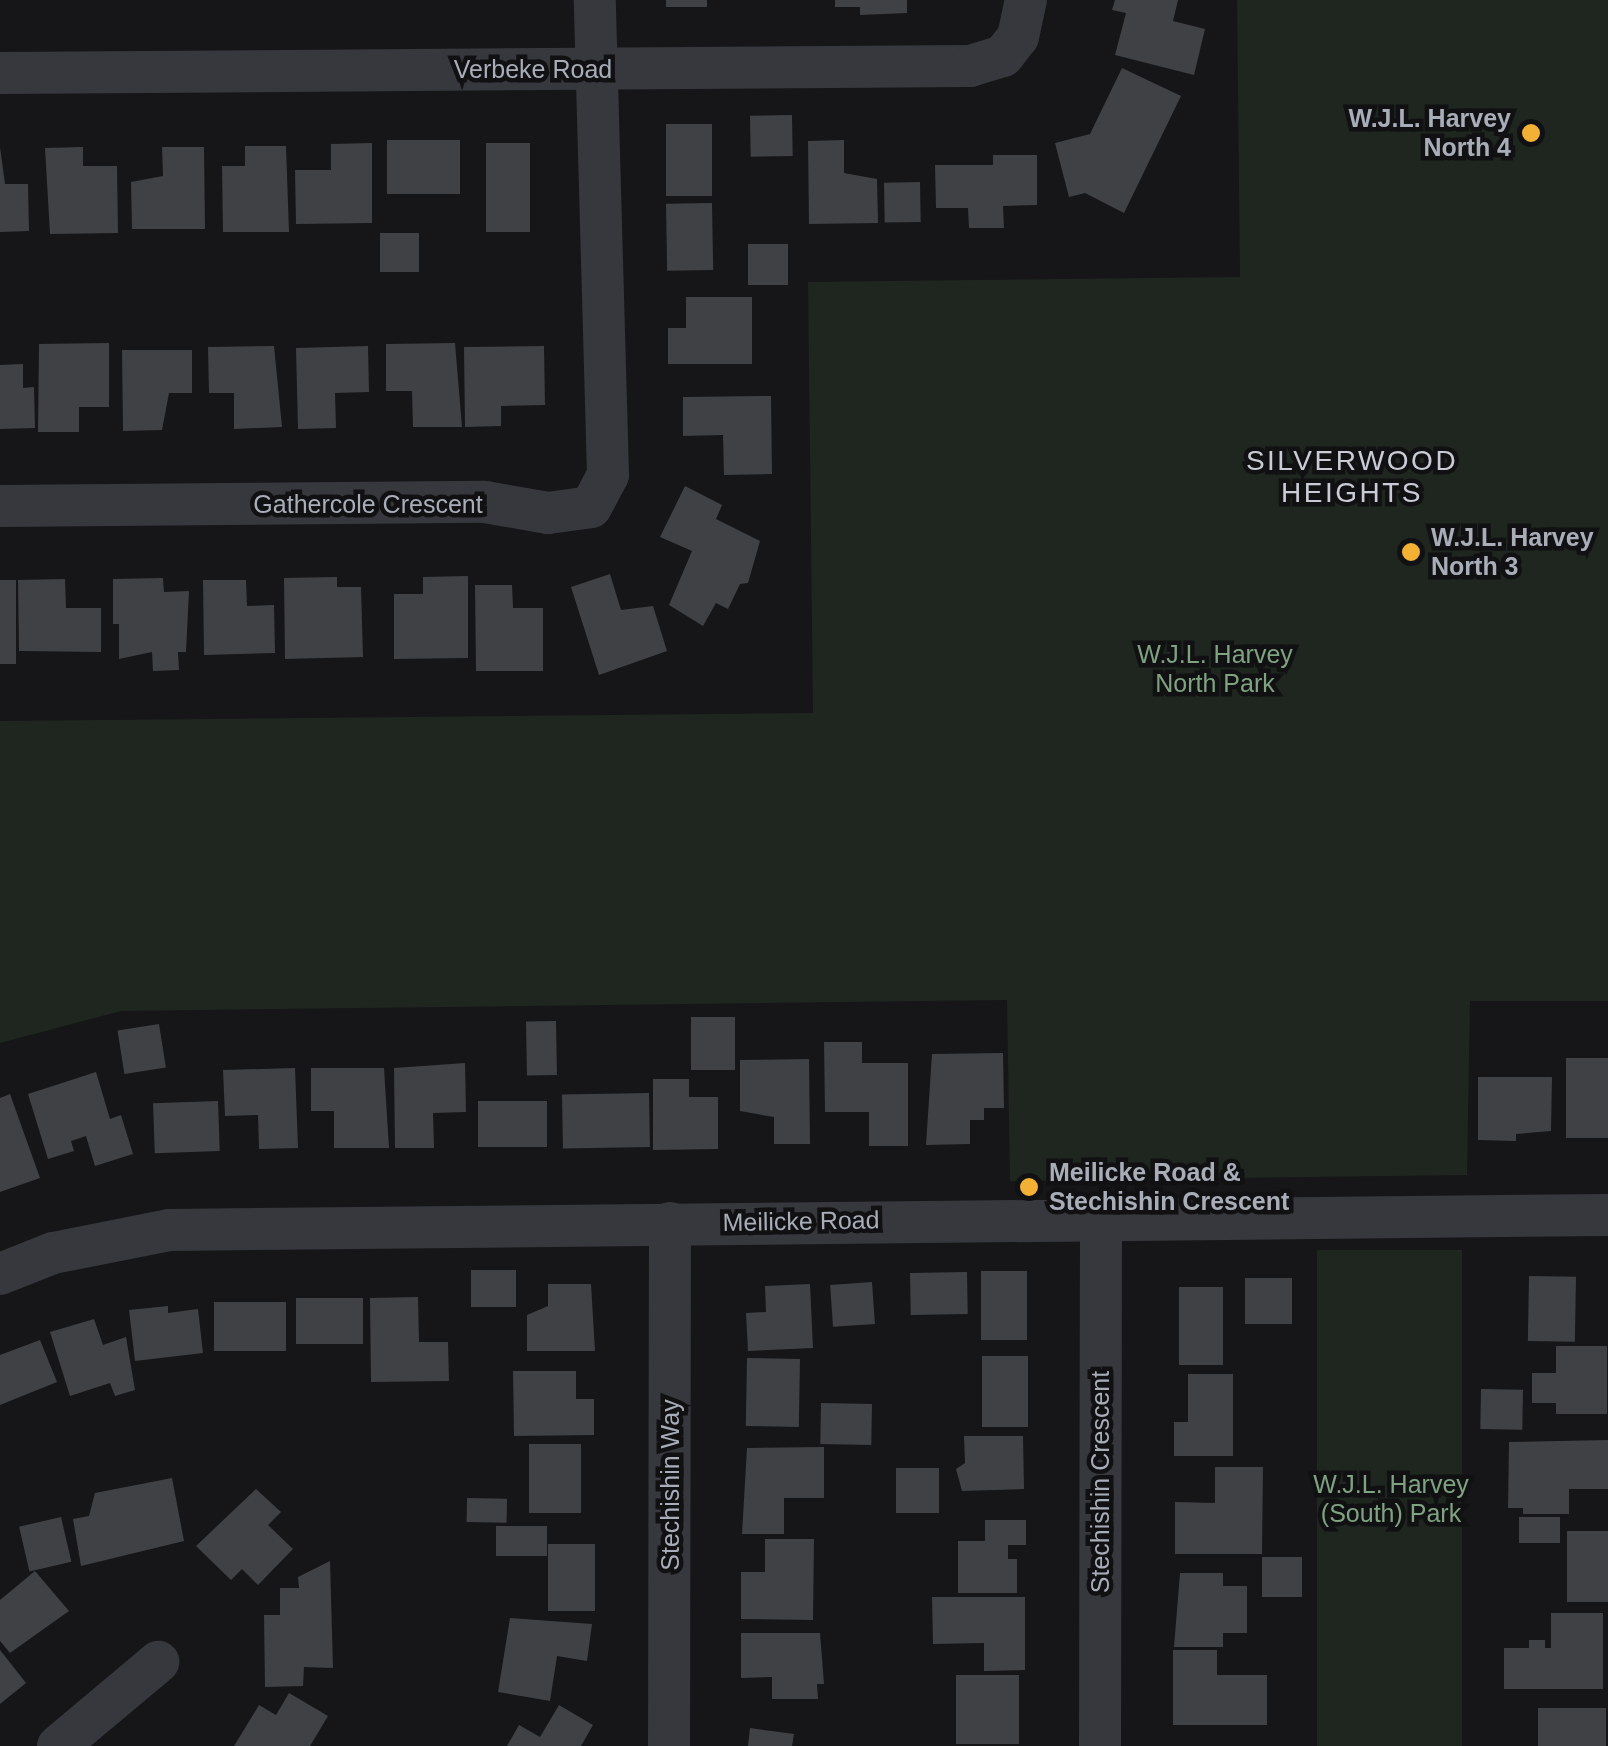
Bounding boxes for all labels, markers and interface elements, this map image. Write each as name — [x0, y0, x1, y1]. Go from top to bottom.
street label: Verbeke Road — [454, 54, 612, 84]
place label: W.J.L. Harvey North 4 — [1348, 104, 1511, 163]
marker: W.J.L. Harvey North 4 — [1520, 122, 1542, 144]
district label: SILVERWOOD HEIGHTS — [1246, 444, 1458, 510]
street label: Gathercole Crescent — [253, 489, 483, 519]
place label: W.J.L. Harvey North 3 — [1431, 523, 1594, 582]
marker: W.J.L. Harvey North 3 — [1400, 541, 1422, 563]
park label: W.J.L. Harvey North Park — [1137, 640, 1293, 699]
place label: Meilicke Road & Stechishin Crescent — [1049, 1158, 1289, 1217]
marker: Meilicke Road & Stechishin Crescent — [1018, 1176, 1040, 1198]
street label: Meilicke Road — [722, 1205, 880, 1237]
street label: Stechishin Crescent — [1085, 1371, 1115, 1593]
street label: Stechishin Way — [655, 1399, 685, 1571]
park label: W.J.L. Harvey (South) Park — [1313, 1470, 1469, 1529]

